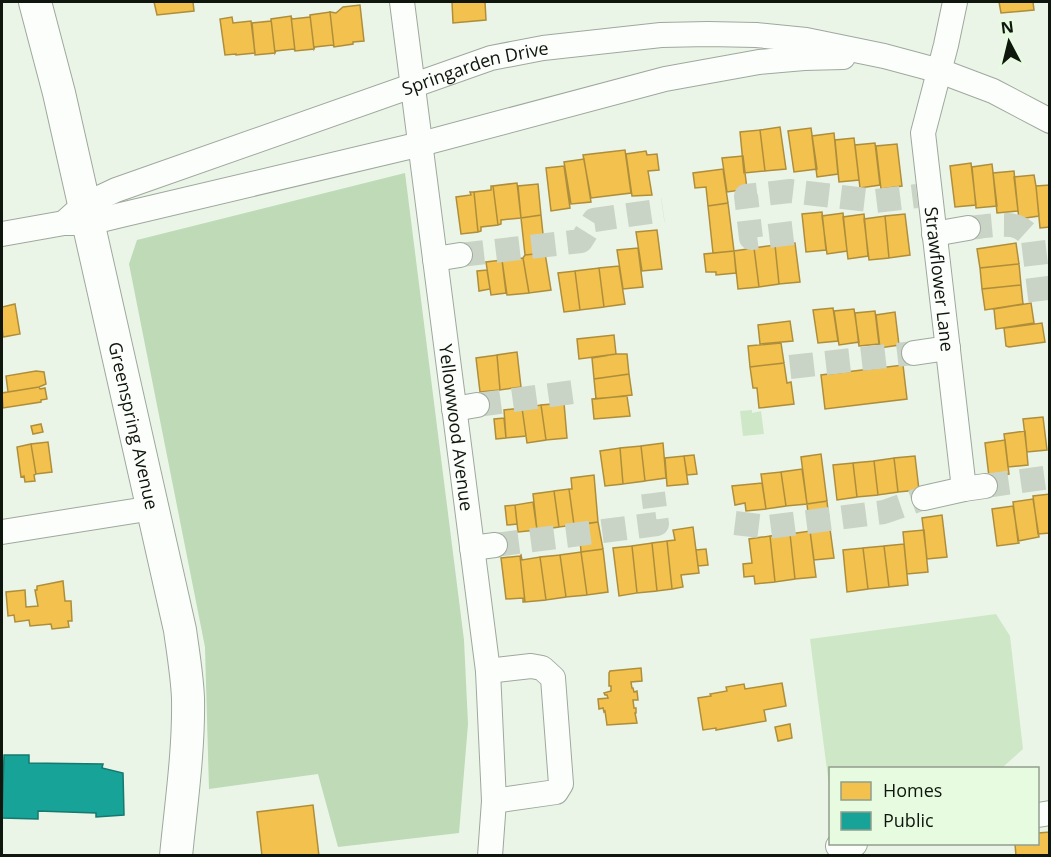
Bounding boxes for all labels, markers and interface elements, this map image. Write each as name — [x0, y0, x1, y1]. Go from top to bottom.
north arrow — [979, 12, 1039, 72]
text: N — [999, 15, 1015, 39]
street label: Springarden Drive — [399, 36, 549, 100]
street label: Strawflower Lane — [920, 205, 960, 353]
street label: Greenspring Avenue — [103, 339, 164, 512]
street label: Yellowwood Avenue — [434, 343, 479, 512]
legend — [829, 767, 1039, 845]
text: Homes — [883, 778, 942, 802]
text: Public — [883, 808, 934, 832]

